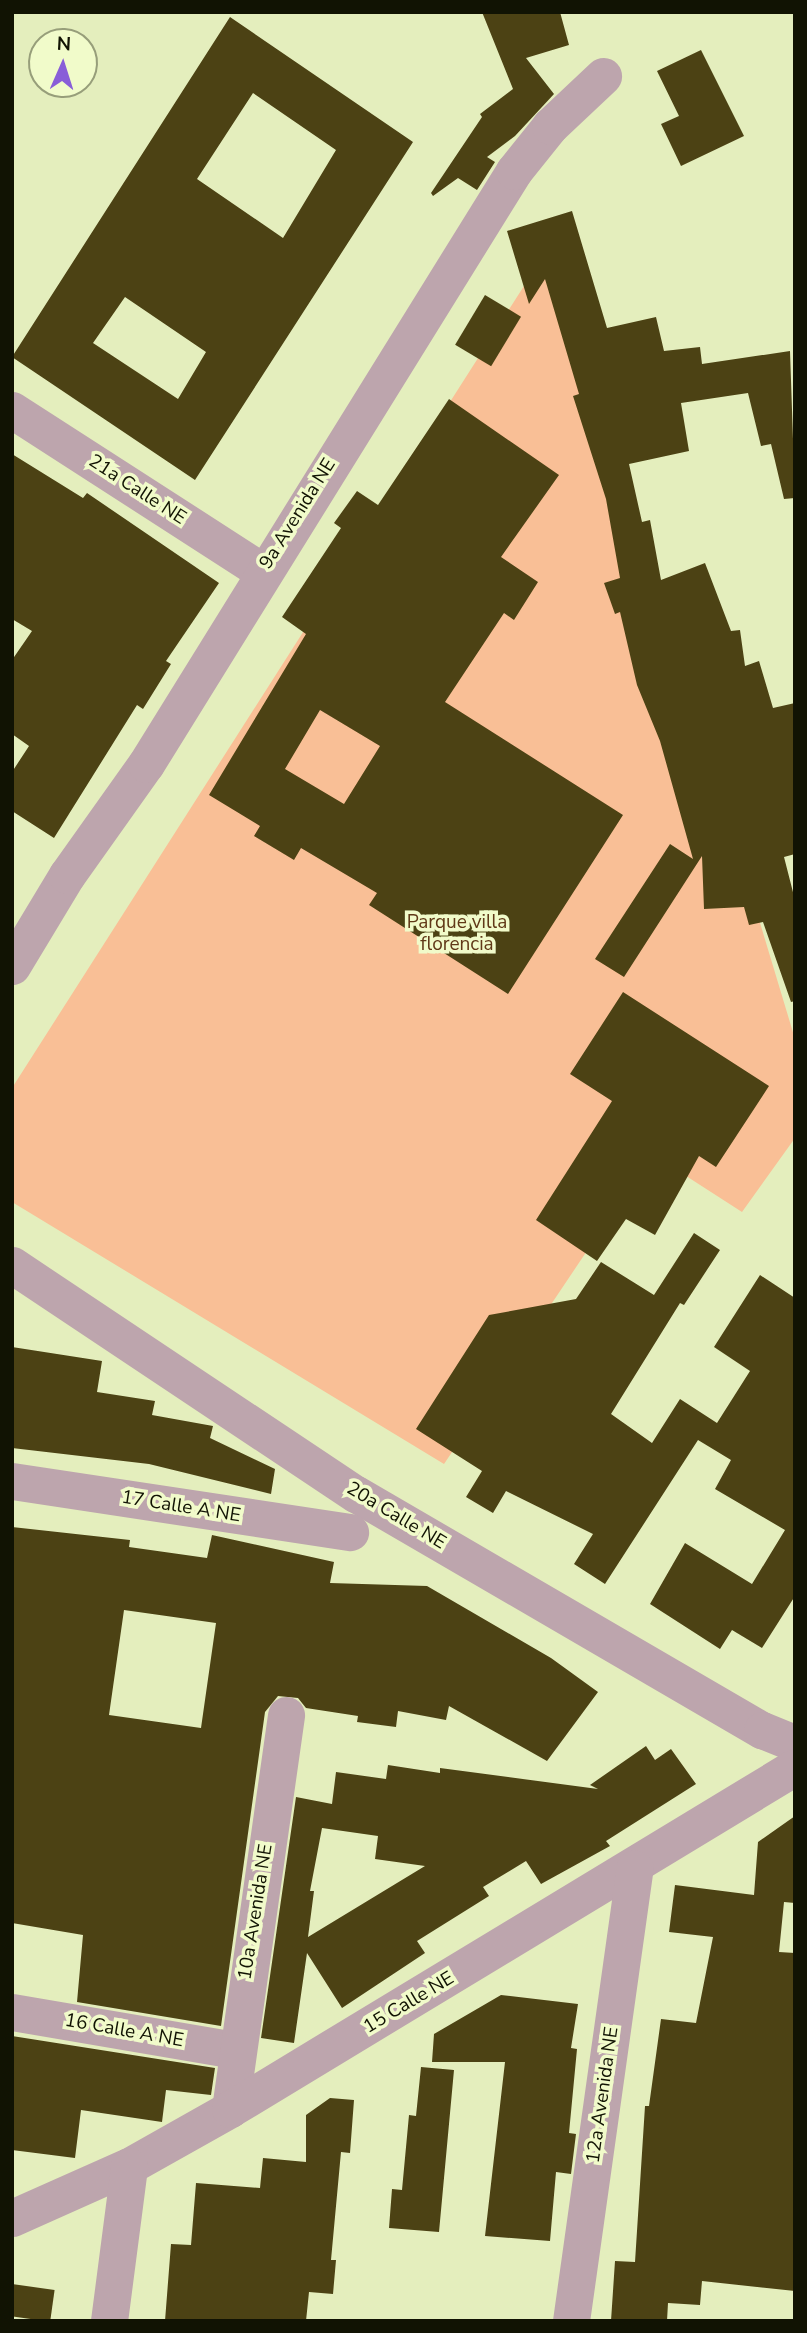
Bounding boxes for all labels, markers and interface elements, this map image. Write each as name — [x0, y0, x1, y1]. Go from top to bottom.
north arrow — [28, 28, 98, 98]
text: N — [56, 31, 72, 57]
street label: 21a Calle NE — [84, 450, 190, 530]
street label: 9a Avenida NE — [255, 455, 341, 573]
park label: Parque villa florencia — [407, 912, 507, 956]
street label: 20a Calle NE — [342, 1477, 450, 1555]
street label: 17 Calle A NE — [120, 1486, 242, 1528]
street label: 10a Avenida NE — [234, 1842, 278, 1982]
street label: 15 Calle NE — [360, 1967, 458, 2039]
street label: 16 Calle A NE — [63, 2009, 185, 2053]
street label: 12a Avenida NE — [582, 2025, 624, 2165]

